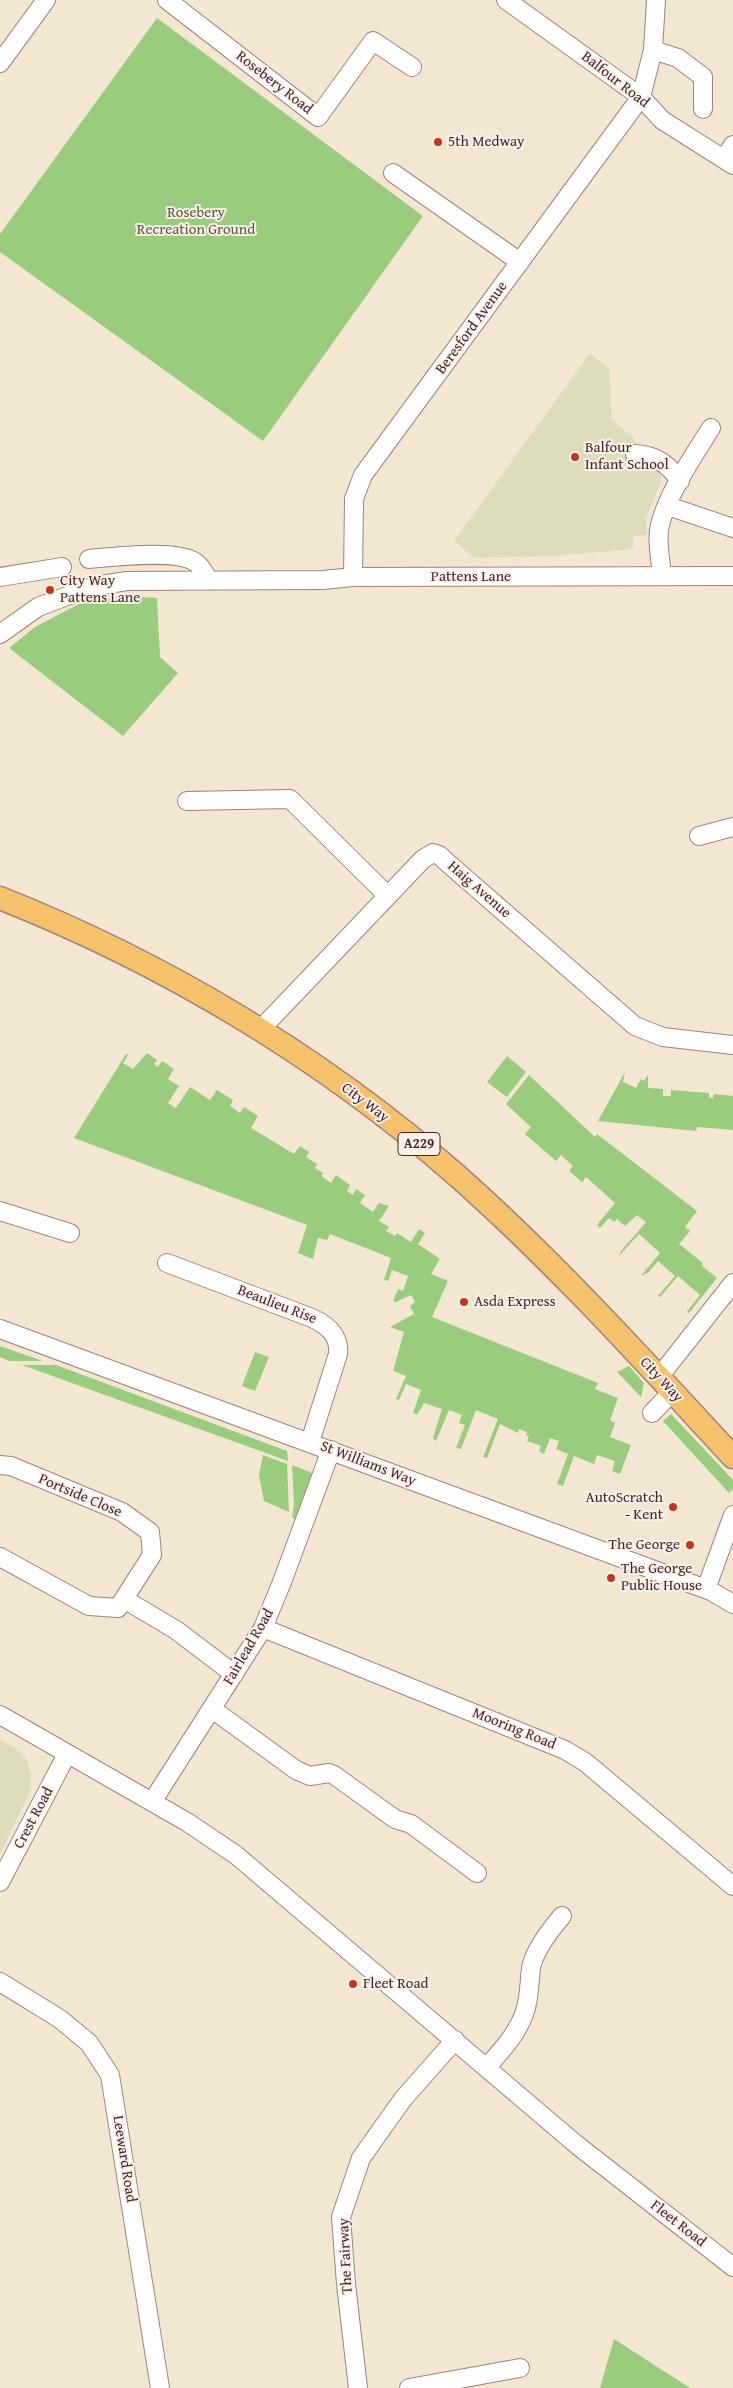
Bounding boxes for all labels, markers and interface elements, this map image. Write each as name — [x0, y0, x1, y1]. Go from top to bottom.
street label: Rosebery Road — [232, 47, 316, 119]
street label: Balfour Road — [577, 48, 653, 112]
place label: 5th Medway — [448, 133, 525, 151]
marker: 5th Medway — [432, 136, 444, 148]
park label: Rosebery Recreation Ground — [137, 204, 255, 239]
street label: Beresford Avenue — [432, 278, 512, 378]
place label: Balfour Infant School — [585, 439, 669, 474]
marker: Balfour Infant School — [569, 451, 581, 463]
street label: Pattens Lane — [431, 568, 511, 586]
place label: City Way Pattens Lane — [60, 572, 140, 607]
marker: City Way Pattens Lane — [44, 584, 56, 596]
street label: Haig Avenue — [444, 858, 514, 922]
street label: City Way — [338, 1079, 392, 1127]
road number: A229 — [398, 1132, 440, 1156]
street label: Beaulieu Rise — [235, 1282, 319, 1328]
place label: Asda Express — [474, 1293, 556, 1311]
marker: Asda Express — [458, 1296, 470, 1308]
street label: City Way — [636, 1354, 686, 1406]
street label: St Williams Way — [318, 1438, 418, 1490]
street label: Portside Close — [36, 1470, 124, 1522]
place label: AutoScratch - Kent — [586, 1489, 663, 1524]
marker: AutoScratch - Kent — [667, 1501, 679, 1513]
place label: The George — [609, 1536, 680, 1554]
marker: The George — [684, 1539, 696, 1551]
place label: The George Public House — [621, 1560, 702, 1595]
marker: The George Public House — [605, 1572, 617, 1584]
street label: Fairlead Road — [220, 1606, 278, 1688]
street label: Mooring Road — [470, 1704, 558, 1754]
street label: Crest Road — [10, 1784, 58, 1852]
place label: Fleet Road — [363, 1975, 429, 1993]
marker: Fleet Road — [347, 1978, 359, 1990]
street label: Leeward Road — [108, 2114, 140, 2204]
street label: Fleet Road — [647, 2197, 709, 2251]
street label: The Fairway — [335, 2217, 357, 2295]

